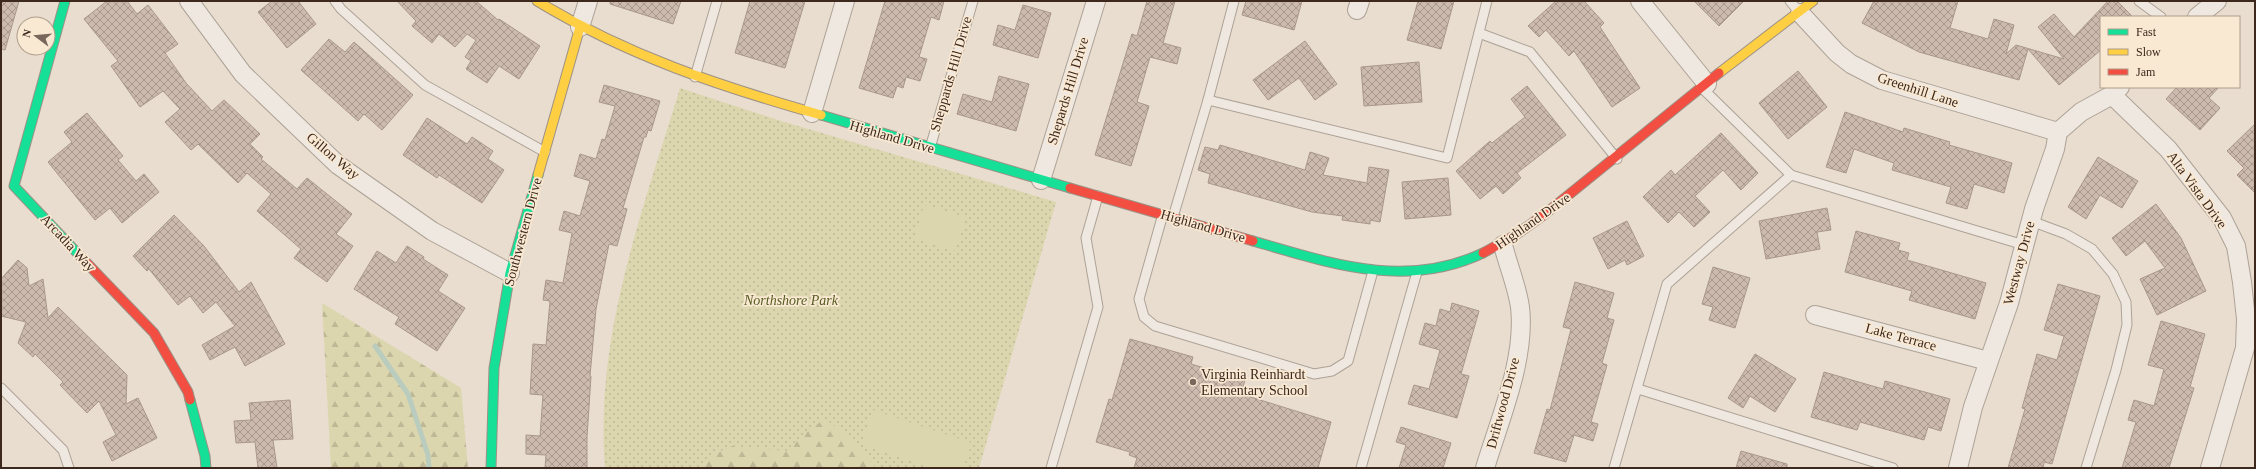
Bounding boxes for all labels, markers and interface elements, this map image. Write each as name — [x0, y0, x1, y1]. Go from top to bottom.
street label: Sheppards Hill Drive — [927, 15, 975, 133]
north arrow — [16, 16, 56, 56]
legend — [2100, 16, 2240, 88]
text: Fast — [2136, 25, 2157, 39]
text: N — [20, 28, 33, 39]
street label: Shepards Hill Drive — [1044, 35, 1092, 147]
text: Slow — [2136, 45, 2161, 59]
text: Jam — [2136, 65, 2156, 79]
street label: Greenhill Lane — [1876, 70, 1960, 110]
street label: Highland Drive — [848, 118, 936, 156]
street label: Gillon Way — [304, 130, 362, 182]
street label: Alta Vista Drive — [2164, 149, 2230, 231]
street label: Southwestern Drive — [501, 176, 545, 288]
street label: Highland Drive — [1493, 190, 1573, 252]
street label: Highland Drive — [1159, 207, 1247, 245]
street label: Arcadia Way — [38, 211, 98, 275]
street label: Westway Drive — [2001, 219, 2037, 307]
park label: Northshore Park — [743, 293, 839, 308]
street label: Lake Terrace — [1864, 320, 1938, 354]
street label: Driftwood Drive — [1484, 356, 1522, 450]
place label: Virginia Reinhardt Elementary School — [1201, 367, 1308, 398]
marker: Virginia Reinhardt Elementary School — [1188, 377, 1198, 387]

